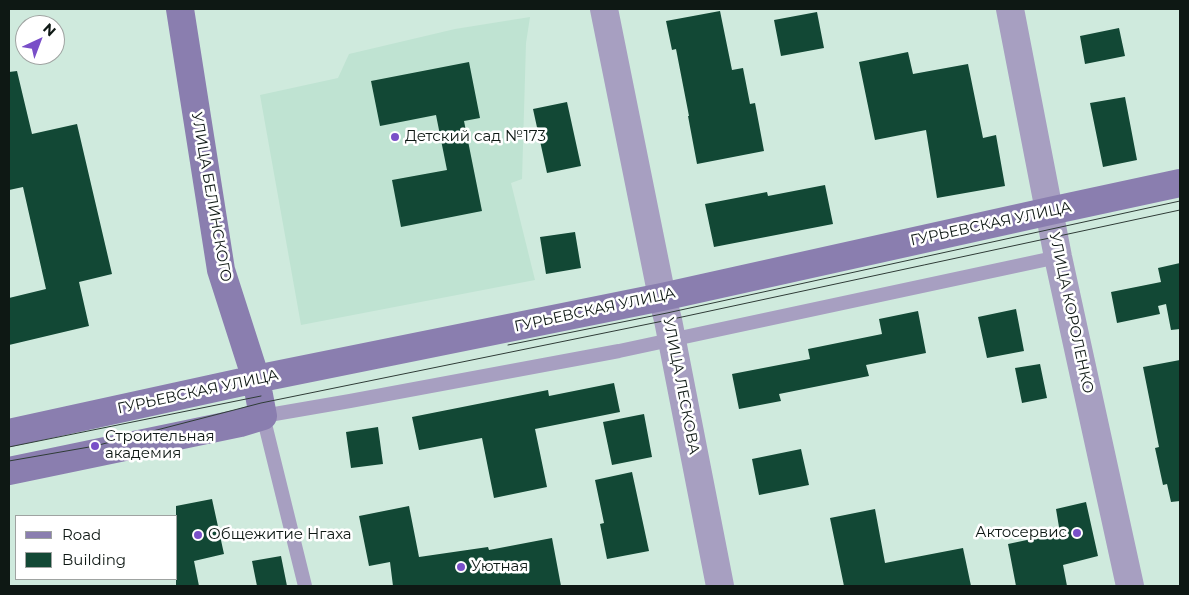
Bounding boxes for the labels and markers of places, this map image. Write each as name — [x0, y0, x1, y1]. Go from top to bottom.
place label: Детский сад №173 — [405, 128, 546, 146]
marker: Детский сад №173 — [389, 131, 401, 143]
place label: Строительная академия — [105, 428, 214, 463]
marker: Строительная академия — [89, 440, 101, 452]
place label: Актосервис — [975, 524, 1067, 542]
place label: Общежитие Нгаха — [208, 526, 352, 544]
marker: Актосервис — [1071, 527, 1083, 539]
marker: Общежитие Нгаха — [192, 529, 204, 541]
place label: Уютная — [471, 558, 528, 576]
marker: Уютная — [455, 561, 467, 573]

